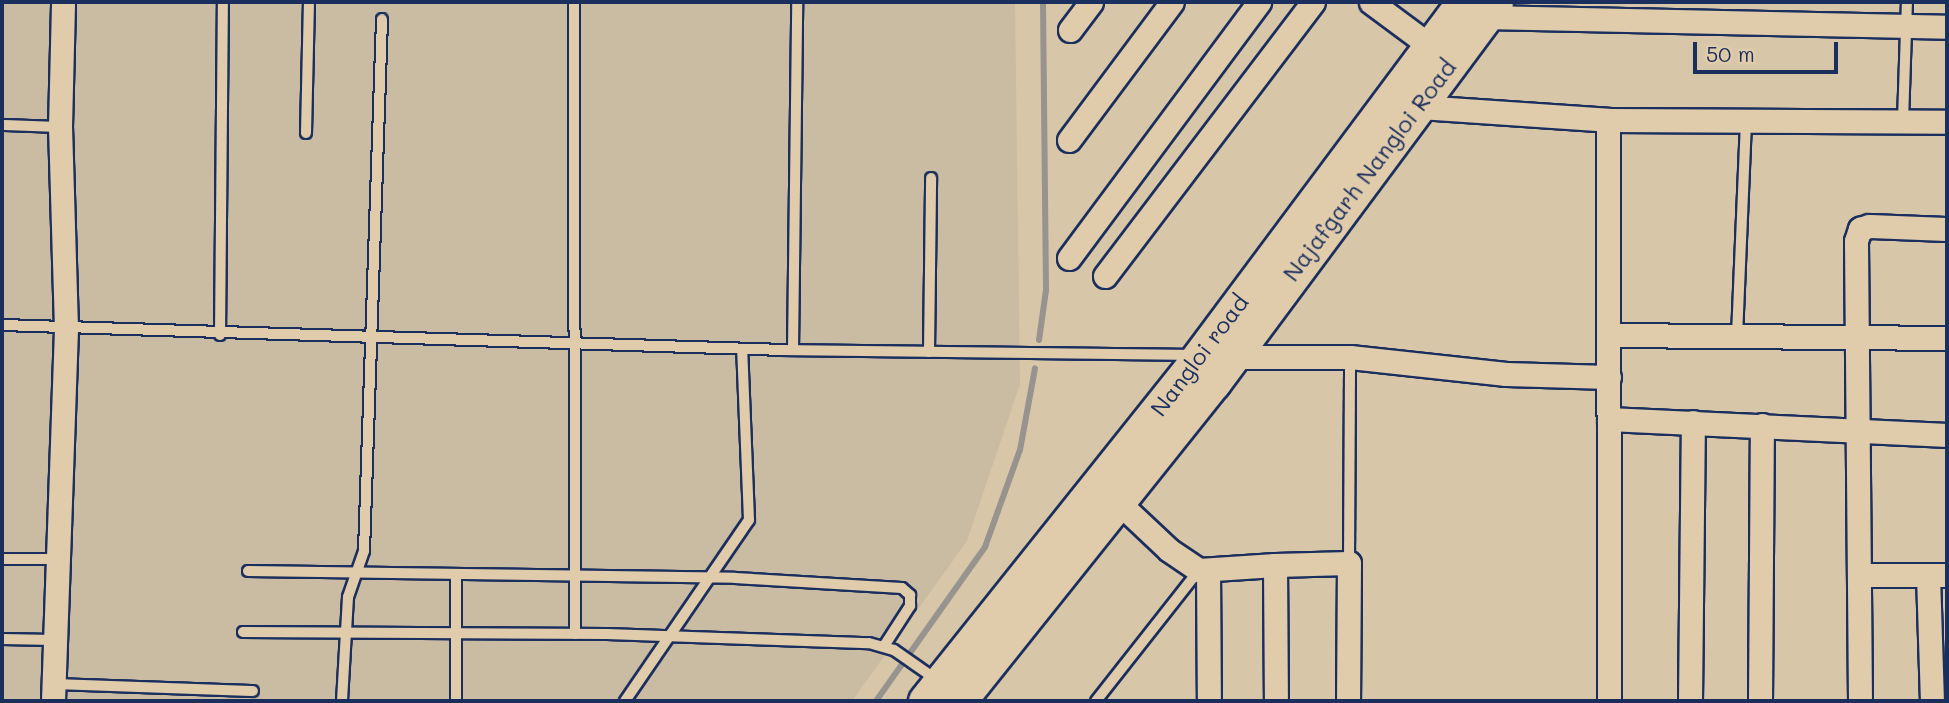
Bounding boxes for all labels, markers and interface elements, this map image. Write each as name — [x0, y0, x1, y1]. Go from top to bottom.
scale bar — [1697, 28, 1842, 72]
text: 50 m — [1706, 40, 1755, 67]
street label: Najafgarh Nangloi Road — [1277, 54, 1461, 286]
street label: Nangloi road — [1144, 289, 1254, 421]

